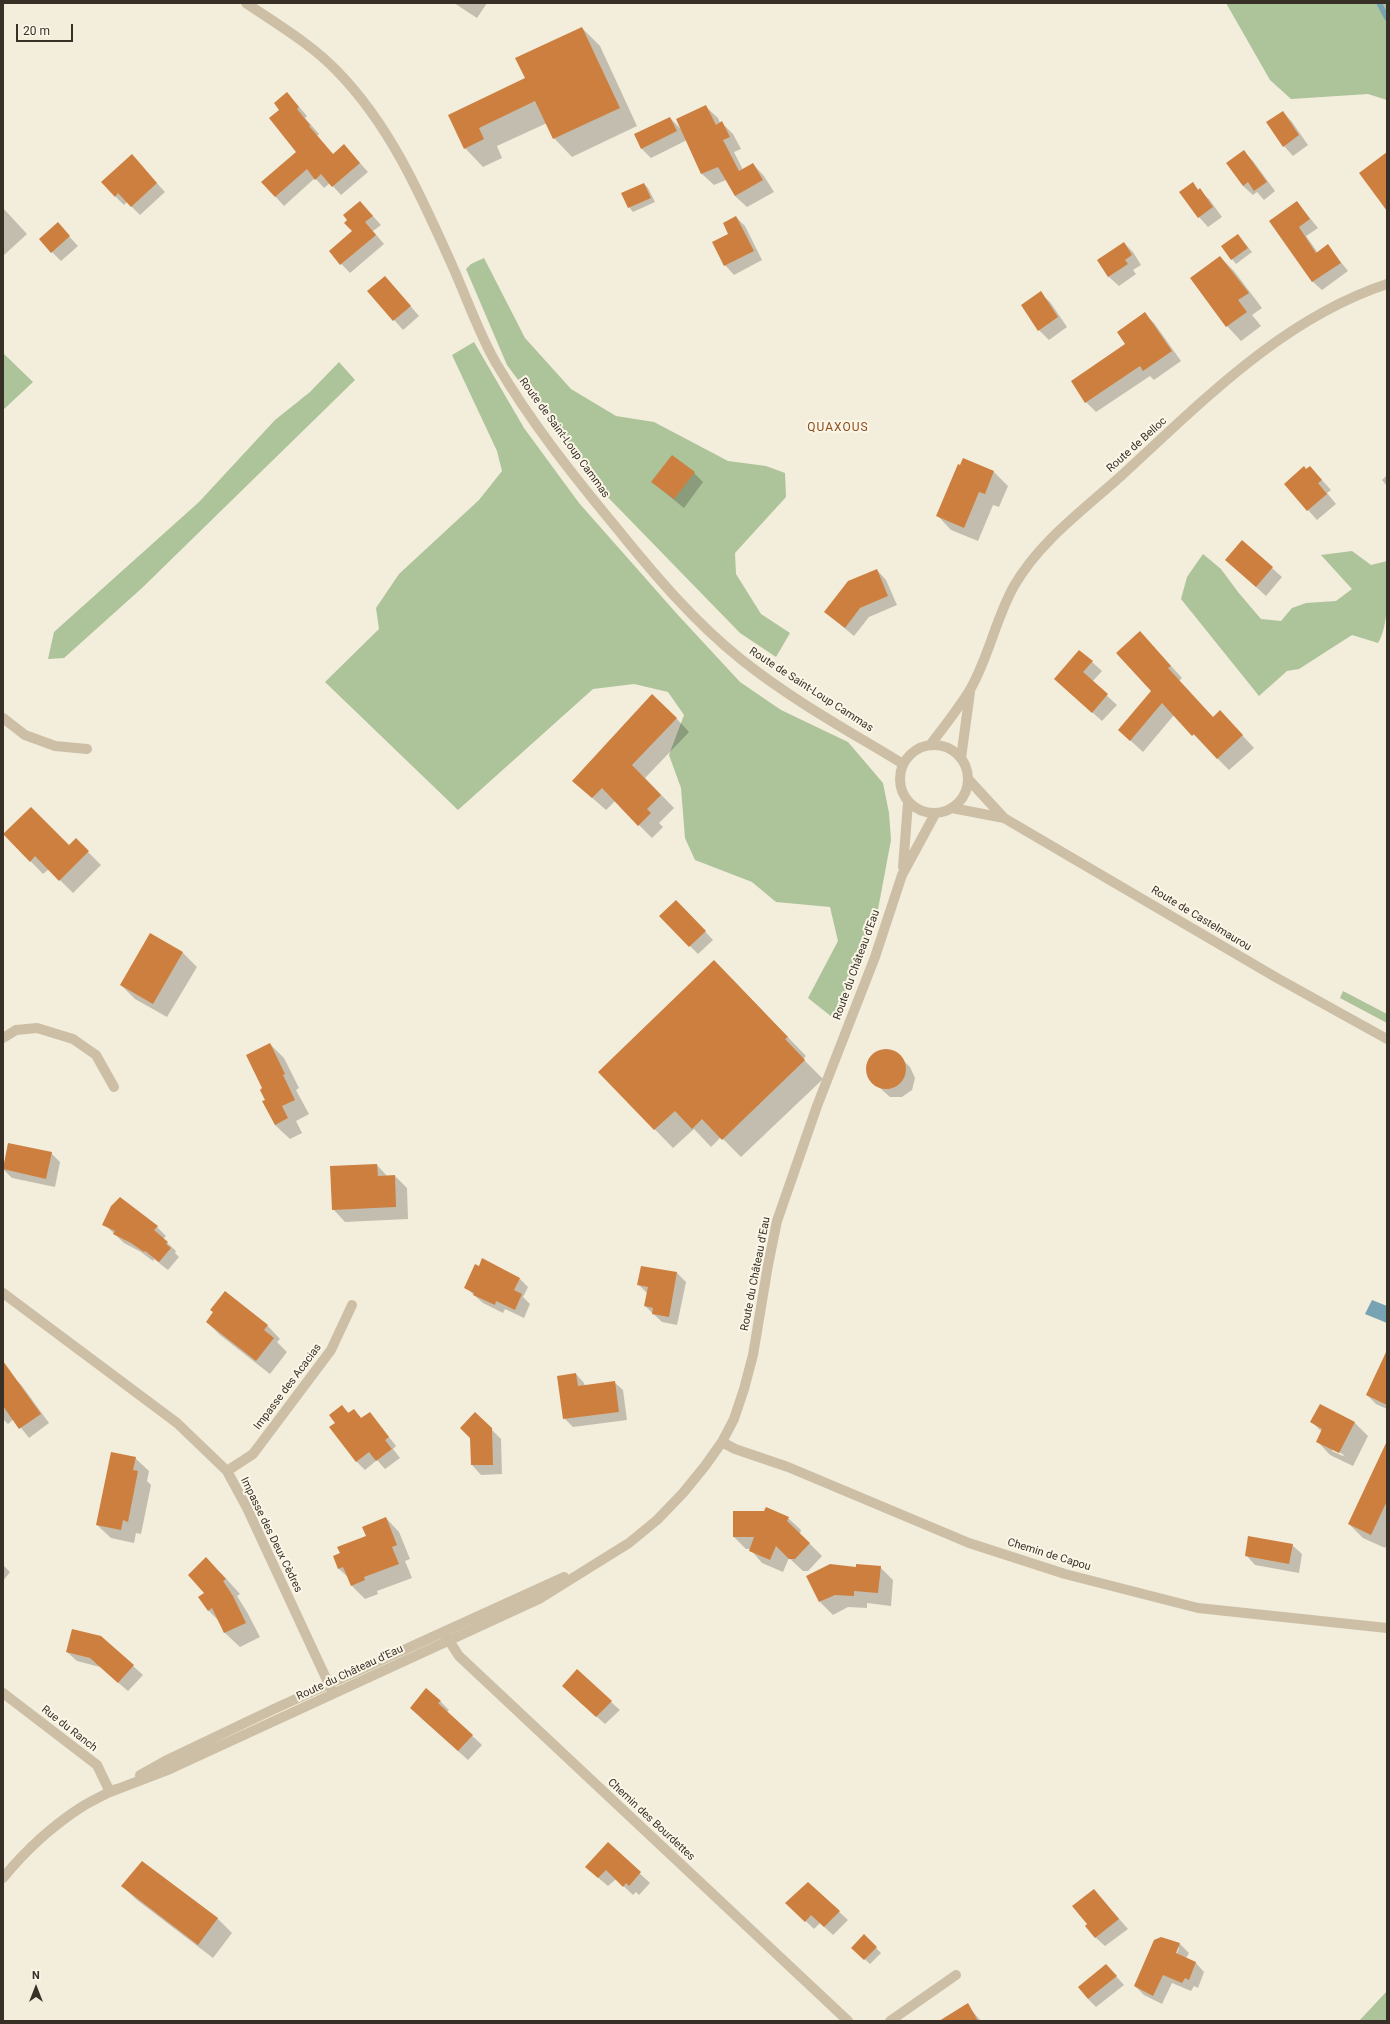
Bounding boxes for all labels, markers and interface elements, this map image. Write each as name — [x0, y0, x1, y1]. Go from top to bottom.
scale bar — [18, 16, 75, 42]
text: 20 m — [23, 24, 50, 38]
street label: Route de Saint-Loup Cammas — [516, 375, 612, 501]
street label: Route de Belloc — [1104, 415, 1170, 475]
district label: QUAXOUS — [807, 421, 869, 435]
street label: Route de Saint-Loup Cammas — [747, 645, 875, 735]
street label: Route de Castelmaurou — [1148, 884, 1254, 954]
street label: Route du Château d'Eau — [831, 908, 883, 1022]
street label: Route du Château d'Eau — [738, 1216, 774, 1332]
street label: Impasse des Acacias — [251, 1341, 325, 1433]
street label: Impasse des Deux Cèdres — [237, 1475, 305, 1595]
street label: Chemin de Capou — [1006, 1536, 1092, 1574]
street label: Route du Château d'Eau — [295, 1642, 405, 1704]
street label: Rue du Ranch — [39, 1703, 99, 1755]
street label: Chemin des Bourdettes — [605, 1776, 697, 1864]
north arrow — [16, 1968, 56, 2008]
text: N — [32, 1969, 40, 1982]

